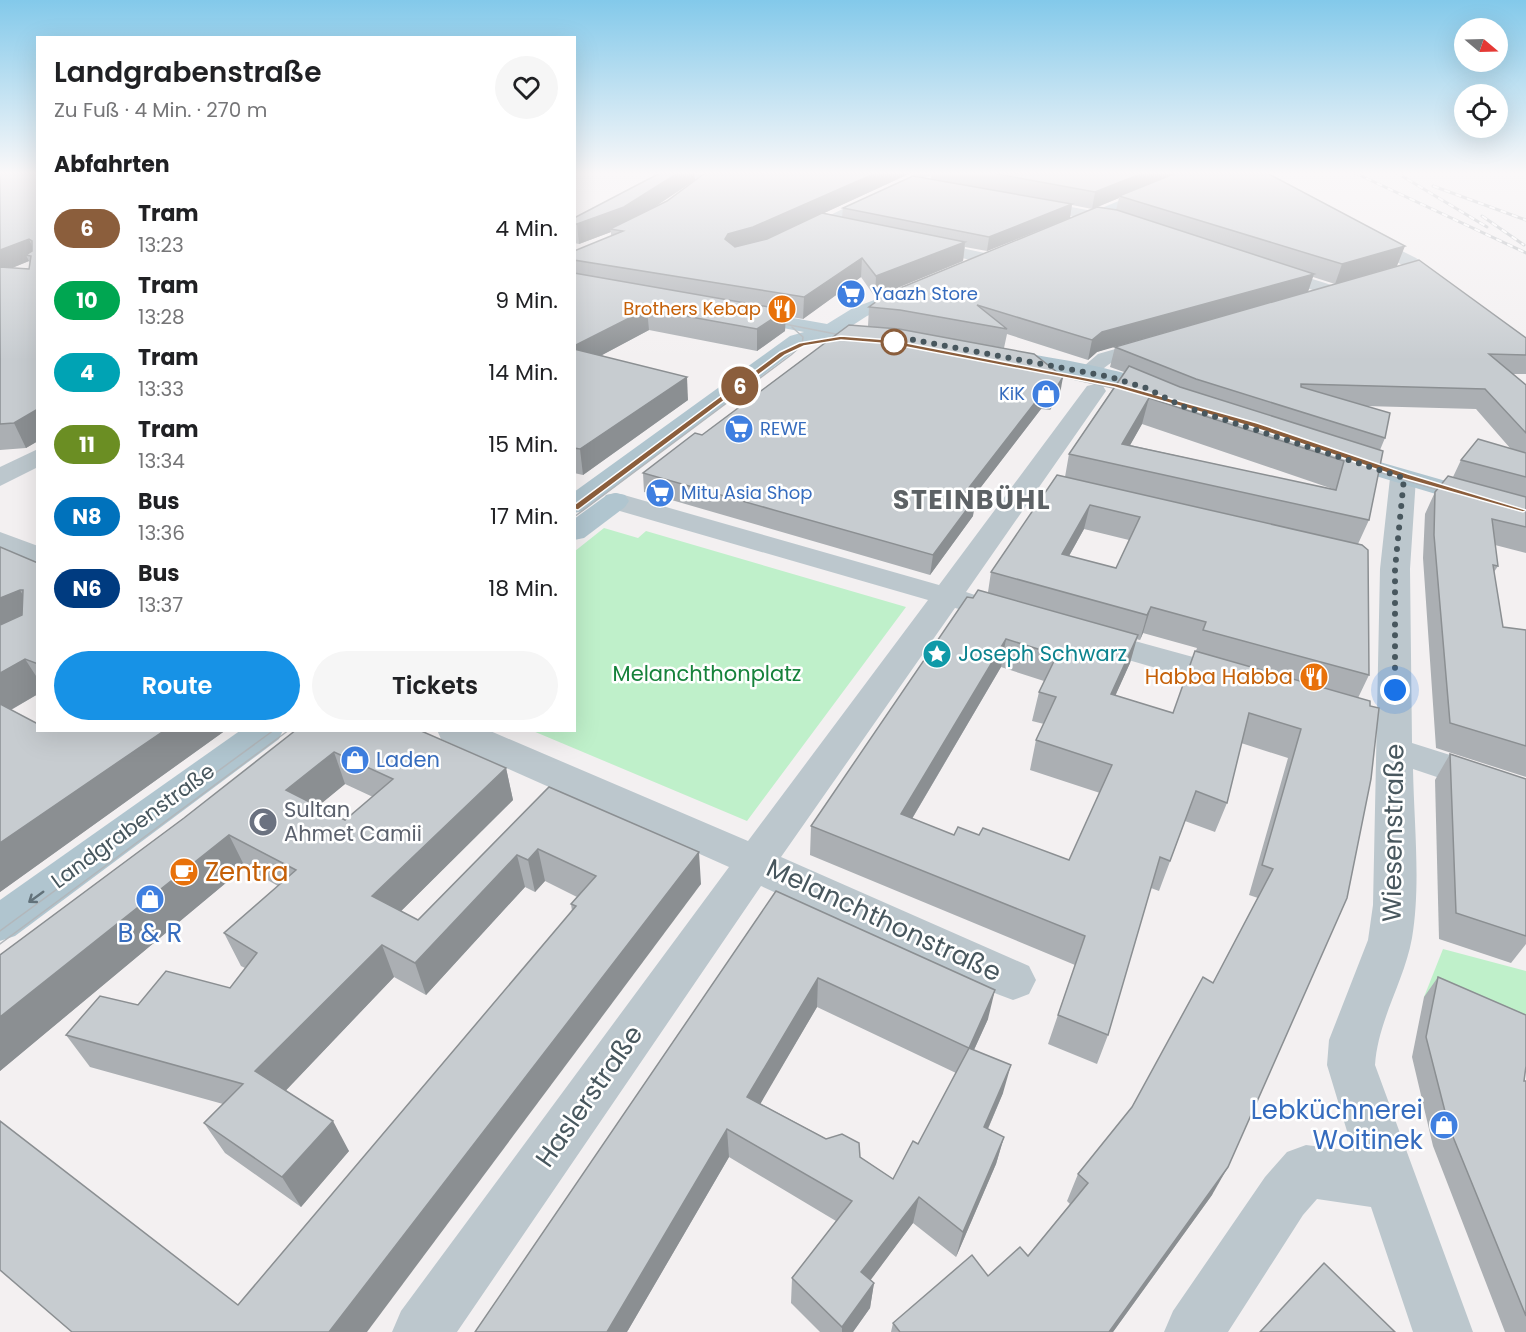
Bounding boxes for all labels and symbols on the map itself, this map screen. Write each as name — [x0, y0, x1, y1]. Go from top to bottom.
north arrow — [1454, 18, 1508, 72]
supermarket icon: Yaazh Store — [835, 278, 867, 310]
place label: Yaazh Store — [872, 281, 978, 306]
restaurant icon: Brothers Kebap — [766, 293, 798, 325]
place label: Brothers Kebap — [623, 296, 761, 321]
unlabelled marker — [881, 329, 907, 355]
line badge: 6 — [720, 366, 760, 406]
shop icon: KiK — [1030, 378, 1062, 410]
place label: KiK — [999, 381, 1025, 406]
supermarket icon: REWE — [723, 413, 755, 445]
place label: REWE — [760, 416, 807, 441]
supermarket icon: Mitu Asia Shop — [644, 477, 676, 509]
place label: Mitu Asia Shop — [681, 480, 813, 505]
district label: STEINBÜHL — [893, 481, 1051, 518]
place icon: Joseph Schwarz — [921, 638, 953, 670]
place label: Joseph Schwarz — [958, 639, 1127, 668]
park label: Melanchthonplatz — [613, 659, 801, 688]
restaurant icon: Habba Habba — [1298, 661, 1330, 693]
place label: Habba Habba — [1145, 662, 1293, 691]
your location — [1380, 675, 1410, 705]
shop icon: Laden — [339, 744, 371, 776]
street label: Wiesenstraße — [1373, 744, 1413, 922]
place label: Laden — [376, 745, 440, 774]
street label: Landgrabenstraße — [45, 756, 220, 895]
place label: Sultan Ahmet Camii — [284, 795, 422, 848]
mosque icon: Sultan Ahmet Camii — [247, 806, 279, 838]
street label: Melanchthonstraße — [761, 850, 1007, 990]
place label: Zentra — [205, 854, 289, 890]
cafe icon: Zentra — [168, 856, 200, 888]
shop icon: B & R — [134, 883, 166, 915]
one-way arrow — [28, 890, 44, 903]
place label: B & R — [118, 915, 182, 951]
street label: Haslerstraße — [527, 1018, 651, 1174]
place label: Lebküchnerei Woitinek — [1251, 1092, 1424, 1158]
shop icon: Lebküchnerei Woitinek — [1428, 1109, 1460, 1141]

